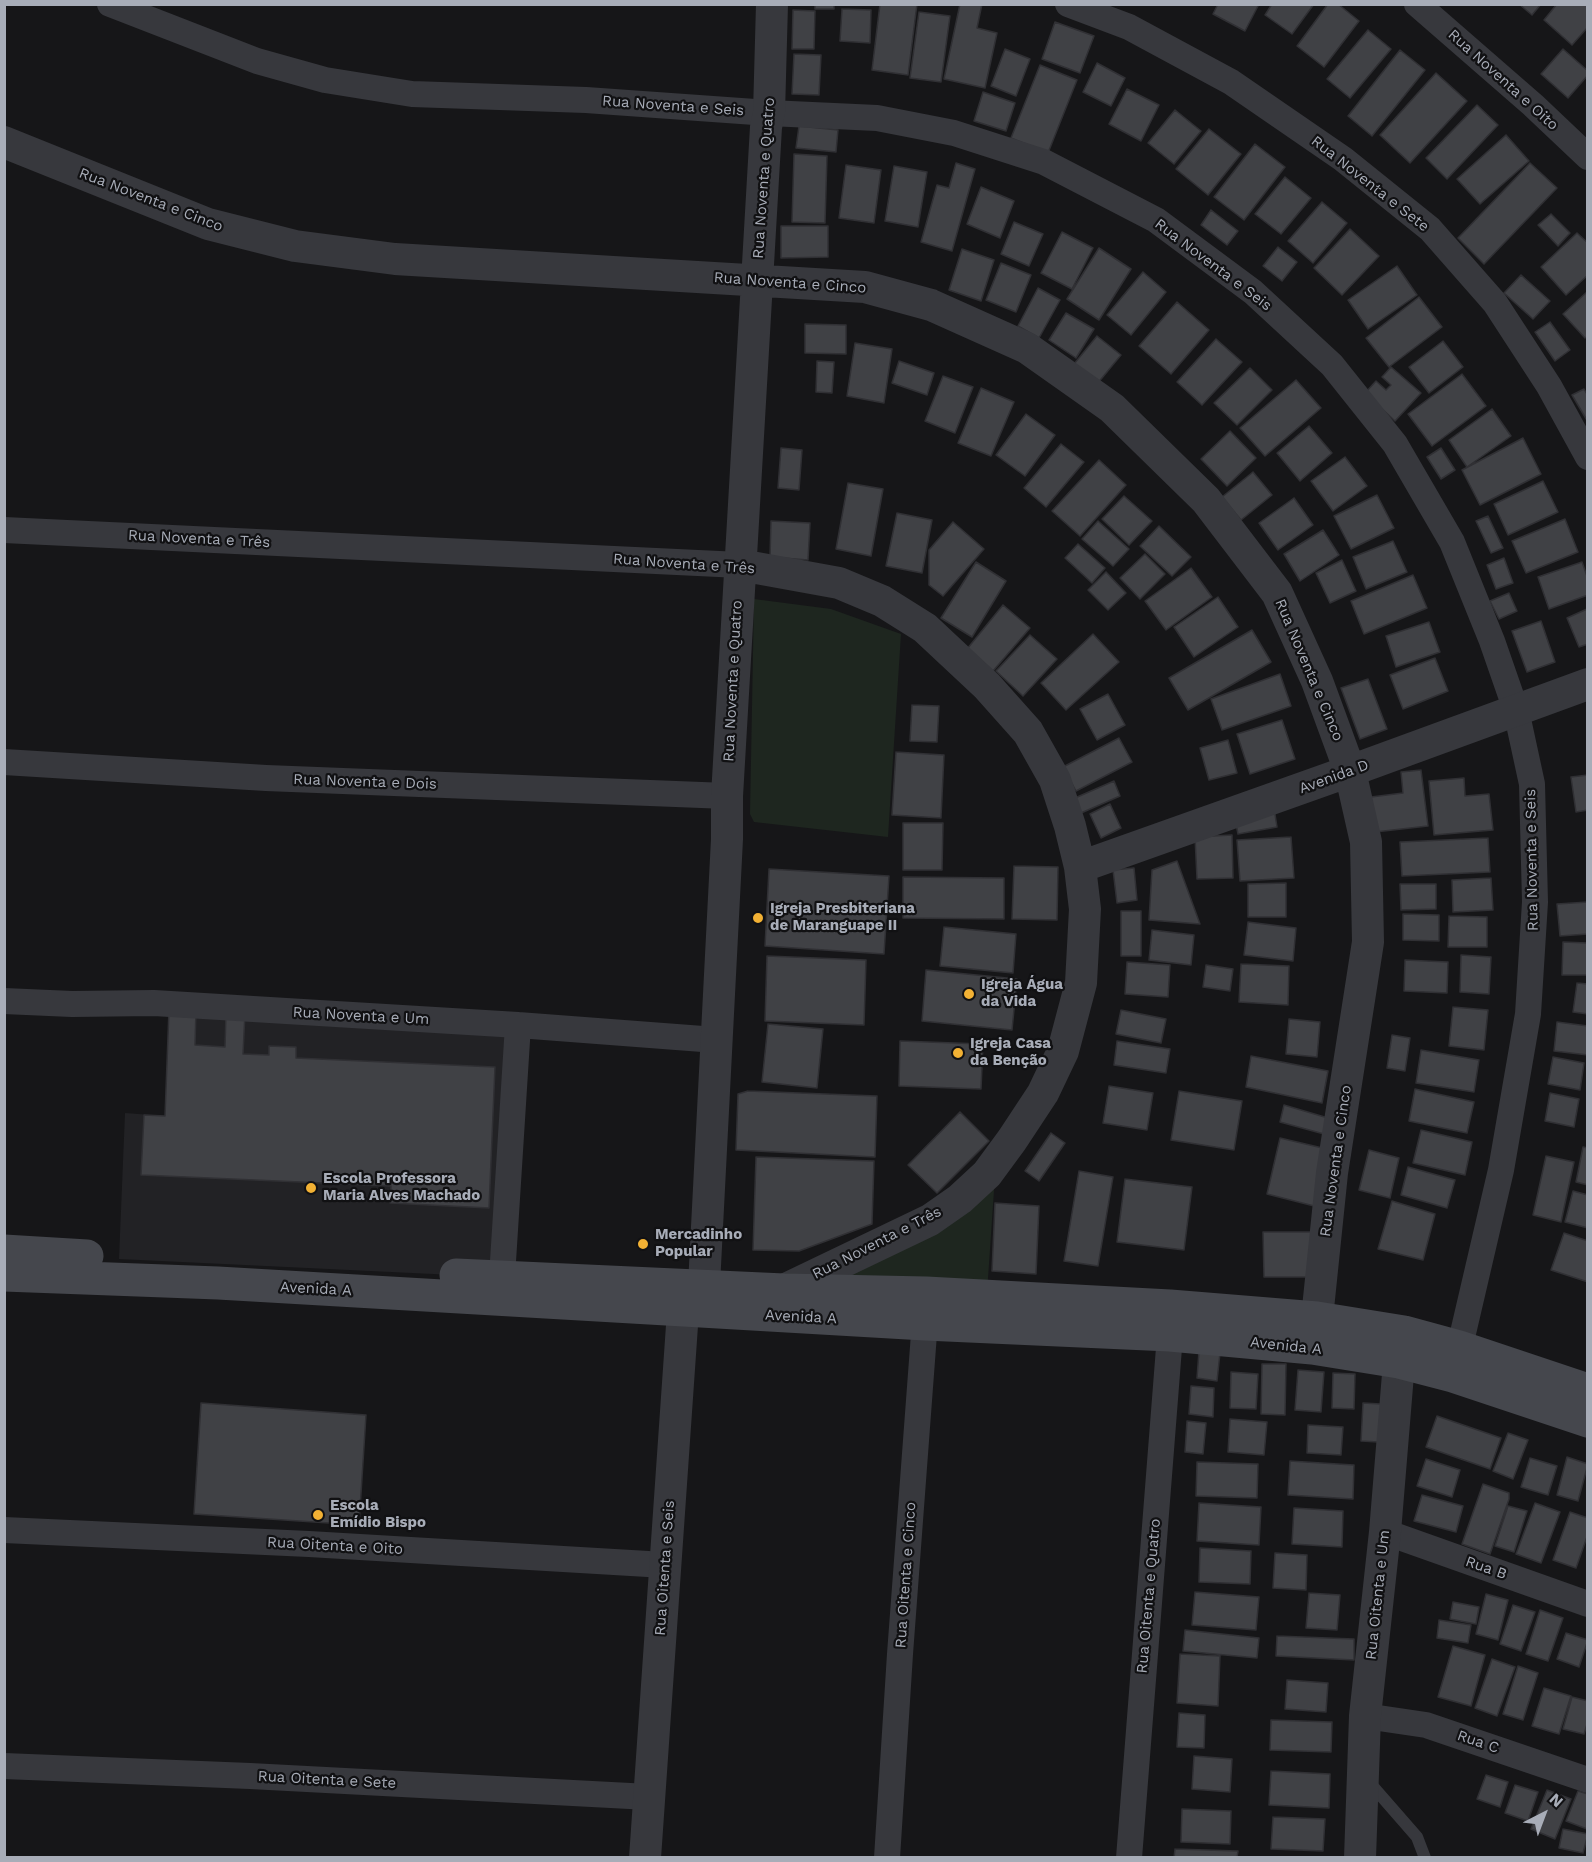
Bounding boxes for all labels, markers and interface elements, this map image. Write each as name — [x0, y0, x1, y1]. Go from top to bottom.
street label: Rua Noventa e Oito — [1444, 26, 1562, 134]
street label: Rua Noventa e Seis — [602, 92, 744, 120]
street label: Rua Noventa e Quatro — [749, 97, 779, 259]
street label: Rua Noventa e Sete — [1307, 132, 1433, 236]
street label: Rua Noventa e Cinco — [76, 164, 226, 236]
street label: Rua Noventa e Seis — [1151, 215, 1275, 315]
street label: Rua Noventa e Cinco — [713, 269, 867, 297]
street label: Rua Noventa e Três — [127, 526, 271, 552]
street label: Rua Noventa e Três — [612, 550, 756, 578]
street label: Rua Noventa e Cinco — [1271, 596, 1347, 744]
street label: Rua Noventa e Quatro — [720, 600, 746, 762]
street label: Avenida D — [1297, 756, 1371, 798]
street label: Rua Noventa e Dois — [293, 771, 437, 793]
street label: Rua Noventa e Seis — [1522, 789, 1542, 931]
place label: Igreja Presbiteriana de Maranguape II — [770, 900, 915, 935]
marker: Igreja Presbiteriana de Maranguape II — [751, 911, 765, 925]
place label: Igreja Água da Vida — [981, 976, 1063, 1011]
marker: Igreja Água da Vida — [962, 987, 976, 1001]
street label: Rua Noventa e Um — [292, 1003, 430, 1029]
place label: Igreja Casa da Benção — [970, 1035, 1051, 1070]
marker: Igreja Casa da Benção — [951, 1046, 965, 1060]
street label: Rua Noventa e Cinco — [1316, 1084, 1356, 1238]
place label: Escola Professora Maria Alves Machado — [323, 1170, 480, 1205]
marker: Escola Professora Maria Alves Machado — [304, 1181, 318, 1195]
street label: Rua Noventa e Três — [810, 1203, 944, 1283]
place label: Mercadinho Popular — [655, 1226, 742, 1261]
marker: Mercadinho Popular — [636, 1237, 650, 1251]
street label: Avenida A — [280, 1278, 352, 1300]
street label: Avenida A — [765, 1306, 837, 1328]
street label: Avenida A — [1249, 1333, 1323, 1359]
place label: Escola Emídio Bispo — [330, 1497, 426, 1532]
street label: Rua Oitenta e Seis — [651, 1500, 679, 1636]
street label: Rua Oitenta e Cinco — [892, 1501, 920, 1649]
marker: Escola Emídio Bispo — [311, 1508, 325, 1522]
street label: Rua Oitenta e Quatro — [1133, 1518, 1165, 1674]
street label: Rua Oitenta e Um — [1362, 1529, 1394, 1661]
street label: Rua Oitenta e Oito — [267, 1533, 403, 1559]
street label: Rua B — [1463, 1553, 1509, 1583]
street label: Rua C — [1455, 1726, 1501, 1758]
street label: Rua Oitenta e Sete — [257, 1767, 397, 1793]
north arrow — [1514, 1784, 1574, 1844]
text: N — [1546, 1789, 1567, 1811]

